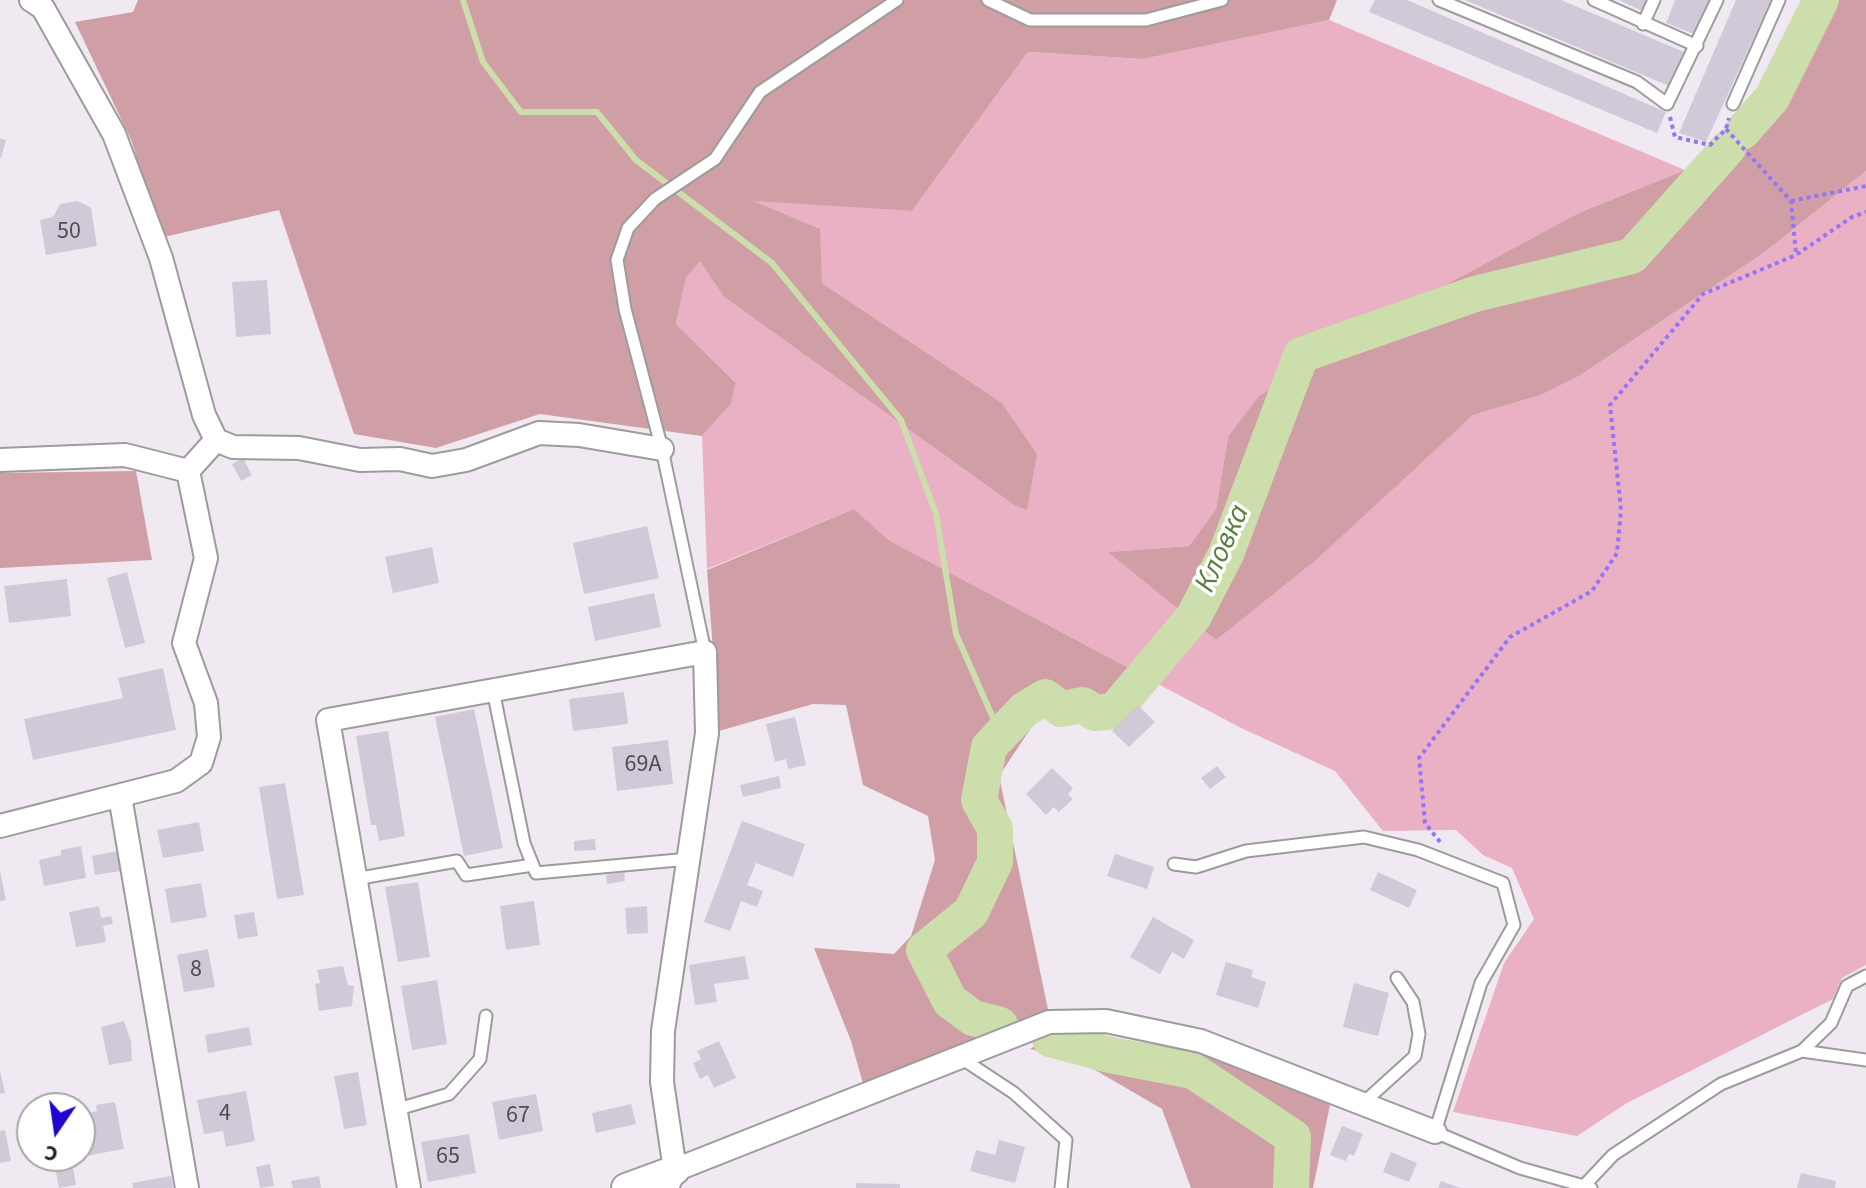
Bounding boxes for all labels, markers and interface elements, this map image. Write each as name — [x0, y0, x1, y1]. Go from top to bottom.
house number: 50 — [57, 219, 81, 247]
water label: Кловка — [1189, 500, 1259, 598]
house number: 69А — [625, 752, 661, 780]
house number: 8 — [190, 957, 202, 985]
north arrow — [16, 1092, 96, 1172]
house number: 4 — [219, 1101, 231, 1129]
house number: 67 — [506, 1103, 530, 1131]
text: С — [41, 1136, 61, 1170]
house number: 65 — [436, 1144, 460, 1172]

